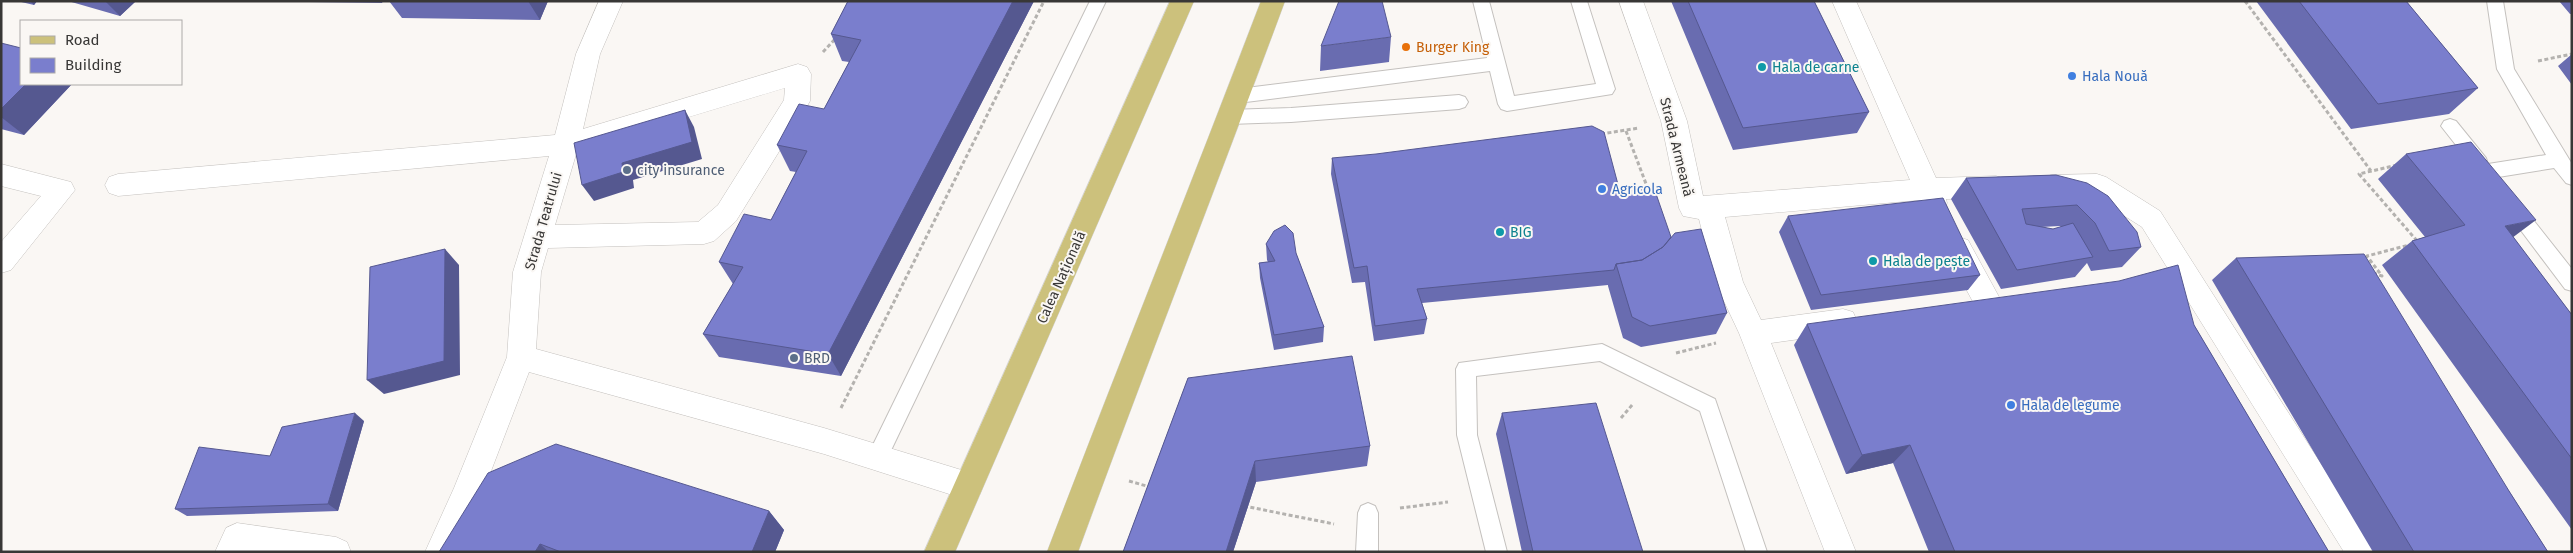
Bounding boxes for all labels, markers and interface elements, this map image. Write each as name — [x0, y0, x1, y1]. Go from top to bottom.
legend — [20, 20, 182, 85]
text: Road — [65, 31, 100, 49]
place label: Burger King — [1416, 39, 1490, 56]
marker: Burger King — [1400, 41, 1412, 53]
text: Building — [65, 56, 121, 74]
place label: Hala de carne — [1772, 59, 1859, 76]
marker: Hala de carne — [1756, 61, 1768, 73]
place label: Hala Nouă — [2082, 68, 2148, 85]
marker: Hala Nouă — [2066, 70, 2078, 82]
street label: Strada Armeană — [1656, 96, 1697, 198]
place label: city insurance — [637, 162, 725, 179]
marker: city insurance — [621, 164, 633, 176]
street label: Strada Teatrului — [521, 170, 566, 272]
place label: Agricola — [1612, 181, 1663, 198]
marker: Agricola — [1596, 183, 1608, 195]
place label: BIG — [1510, 224, 1531, 241]
marker: BIG — [1494, 226, 1506, 238]
street label: Calea Națională — [1033, 228, 1090, 327]
place label: Hala de pește — [1883, 253, 1970, 271]
marker: Hala de pește — [1867, 255, 1879, 267]
place label: BRD — [804, 350, 830, 367]
marker: BRD — [788, 352, 800, 364]
place label: Hala de legume — [2021, 397, 2120, 414]
marker: Hala de legume — [2005, 399, 2017, 411]

